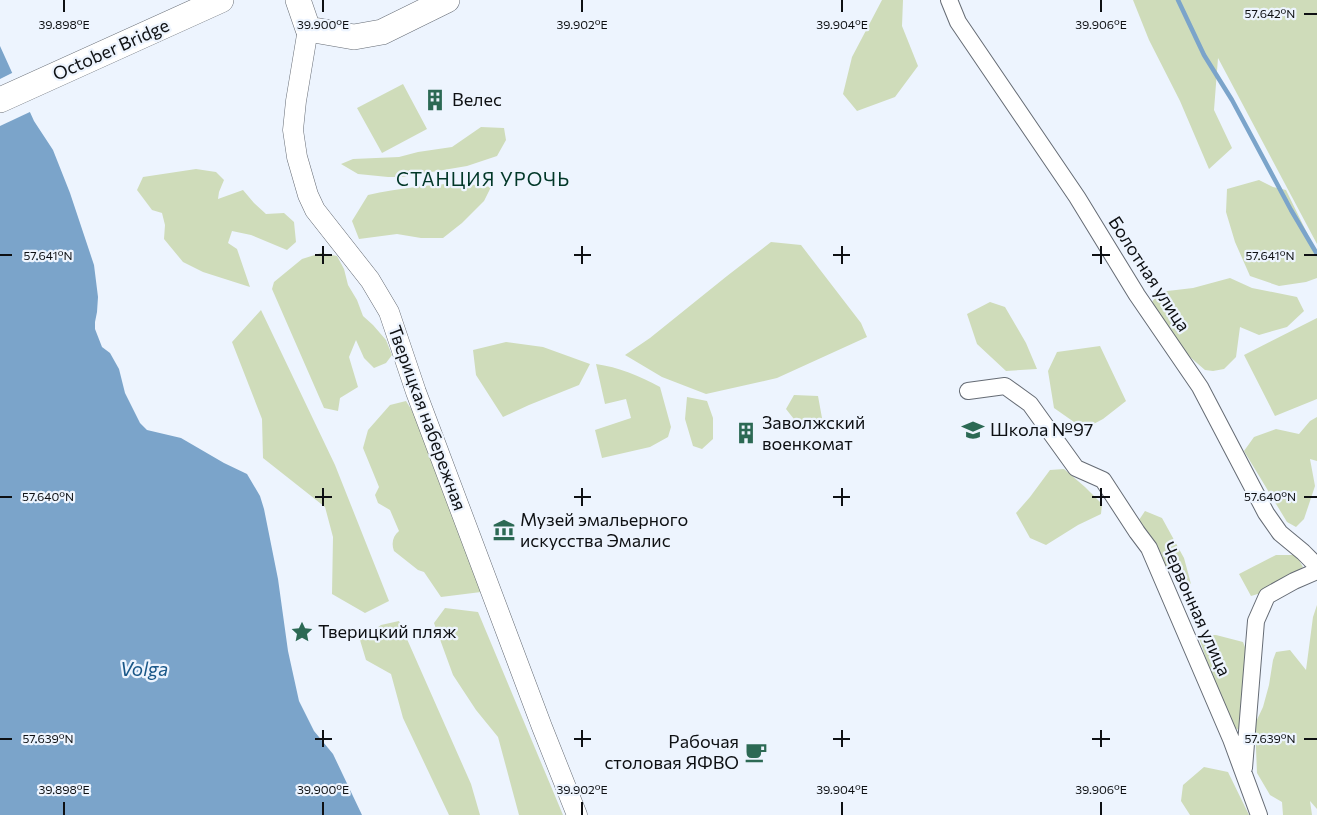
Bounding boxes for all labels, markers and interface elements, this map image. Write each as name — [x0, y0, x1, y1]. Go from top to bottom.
text: 57.642°N — [1245, 6, 1295, 20]
street label: October Bridge — [49, 14, 172, 85]
text: 39.898°E — [38, 17, 90, 31]
text: 39.900°E — [297, 17, 349, 31]
text: 39.902°E — [556, 17, 608, 31]
text: 39.904°E — [816, 17, 868, 31]
text: 39.906°E — [1075, 17, 1127, 31]
building icon: Велес — [422, 87, 448, 113]
place label: Велес — [452, 88, 502, 110]
district label: СТАНЦИЯ УРОЧЬ — [396, 167, 570, 190]
street label: Болотная улица — [1104, 212, 1195, 335]
text: 57.641°N — [23, 248, 73, 262]
text: 57.641°N — [1245, 248, 1295, 262]
street label: Тверицкая набережная — [384, 322, 472, 513]
place label: Заволжский военкомат — [762, 411, 865, 454]
school or university icon: Школа №97 — [960, 417, 986, 443]
place label: Школа №97 — [990, 418, 1093, 440]
building icon: Заволжский военкомат — [733, 420, 759, 446]
text: 57.640°N — [22, 489, 74, 503]
text: 57.640°N — [1244, 489, 1296, 503]
place label: Музей эмальерного искусства Эмалис — [520, 508, 688, 551]
museum icon: Музей эмальерного искусства Эмалис — [491, 517, 517, 543]
street label: Червонная улица — [1157, 538, 1236, 679]
place icon: Тверицкий пляж — [289, 619, 315, 645]
place label: Тверицкий пляж — [318, 620, 457, 642]
water label: Volga — [120, 657, 168, 680]
place label: Рабочая столовая ЯФВО — [604, 730, 739, 773]
text: 57.639°N — [22, 731, 74, 745]
text: 57.639°N — [1244, 731, 1296, 745]
cafe icon: Рабочая столовая ЯФВО — [743, 739, 769, 765]
text: 39.898°E — [38, 782, 90, 796]
text: 39.900°E — [297, 782, 349, 796]
text: 39.902°E — [556, 782, 608, 796]
text: 39.904°E — [816, 782, 868, 796]
text: 39.906°E — [1075, 782, 1127, 796]

